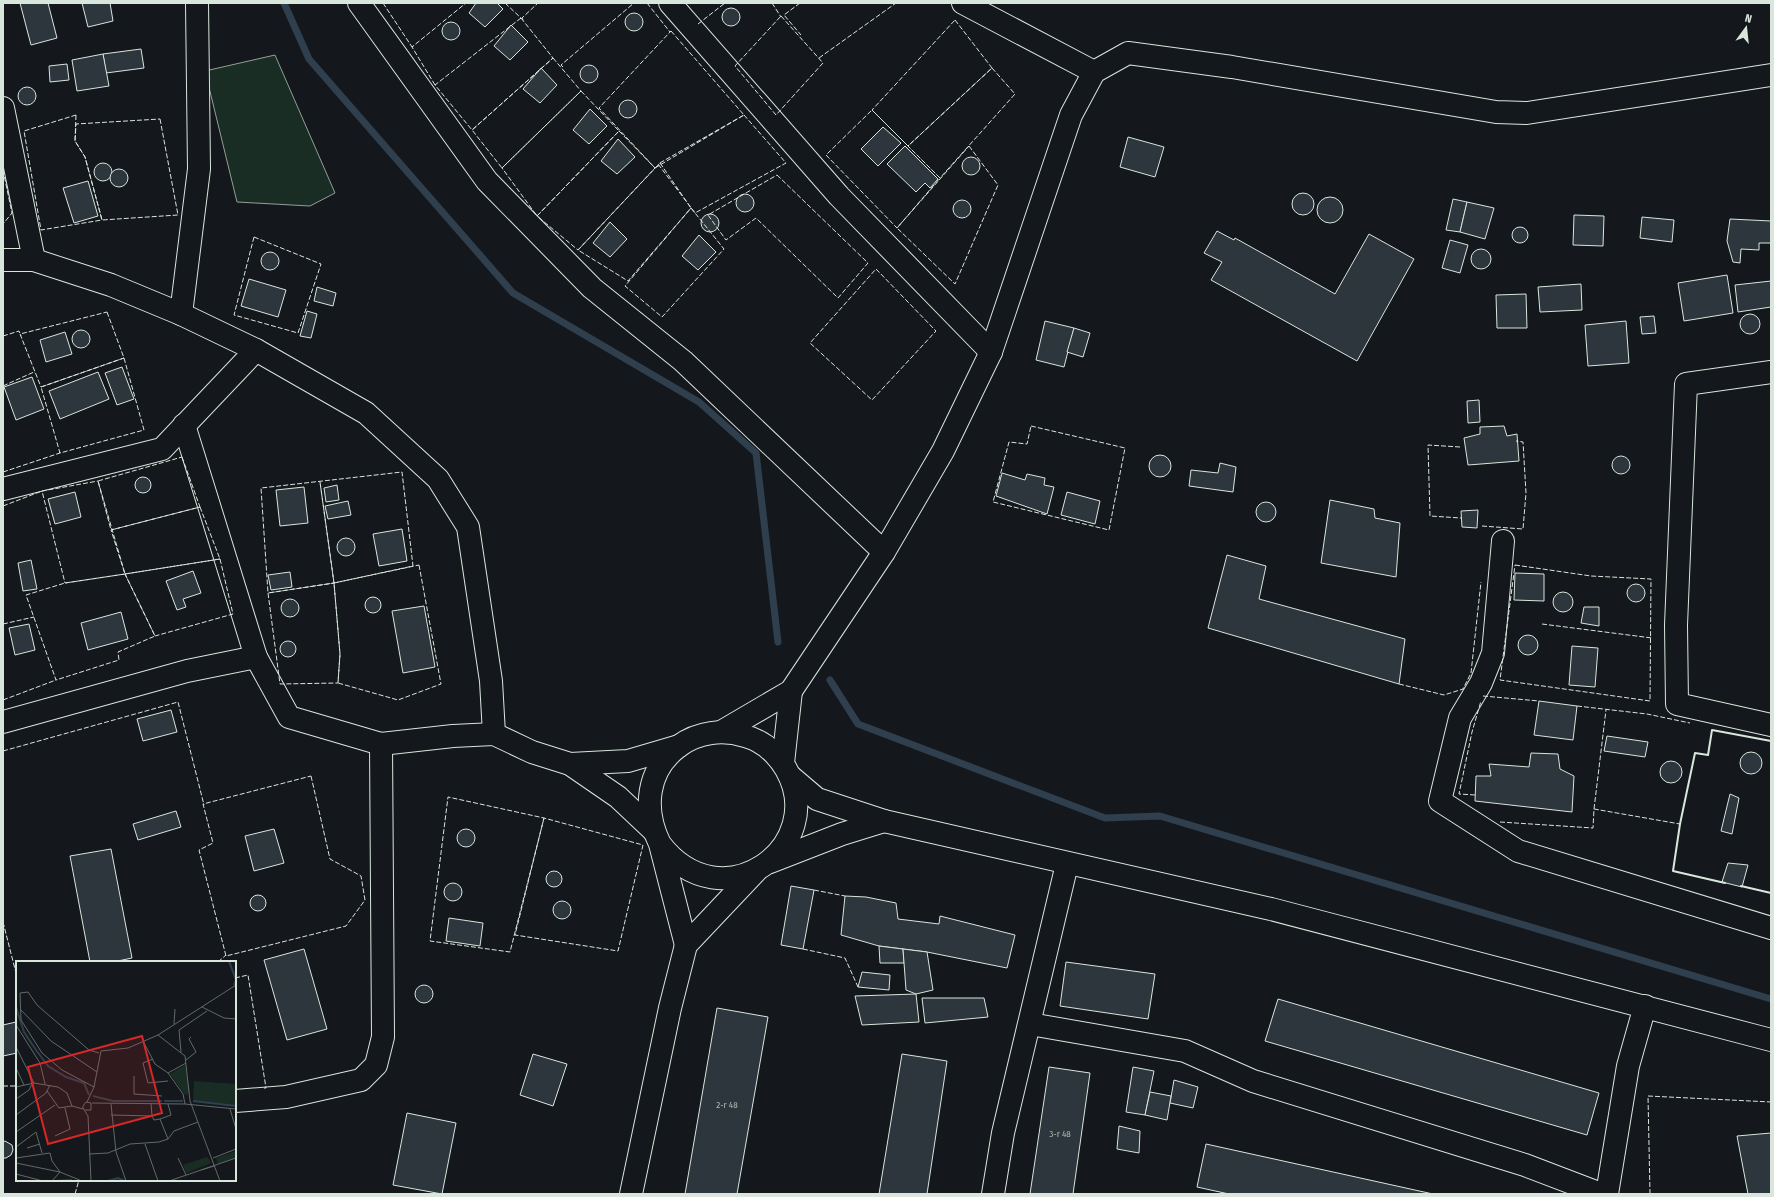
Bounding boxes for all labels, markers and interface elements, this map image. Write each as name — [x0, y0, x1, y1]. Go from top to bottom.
north arrow — [1726, 8, 1766, 48]
text: N — [1744, 12, 1753, 26]
inset map — [16, 961, 236, 1181]
house number: 2-r 48 — [716, 1100, 738, 1110]
house number: 3-r 48 — [1049, 1129, 1071, 1139]

